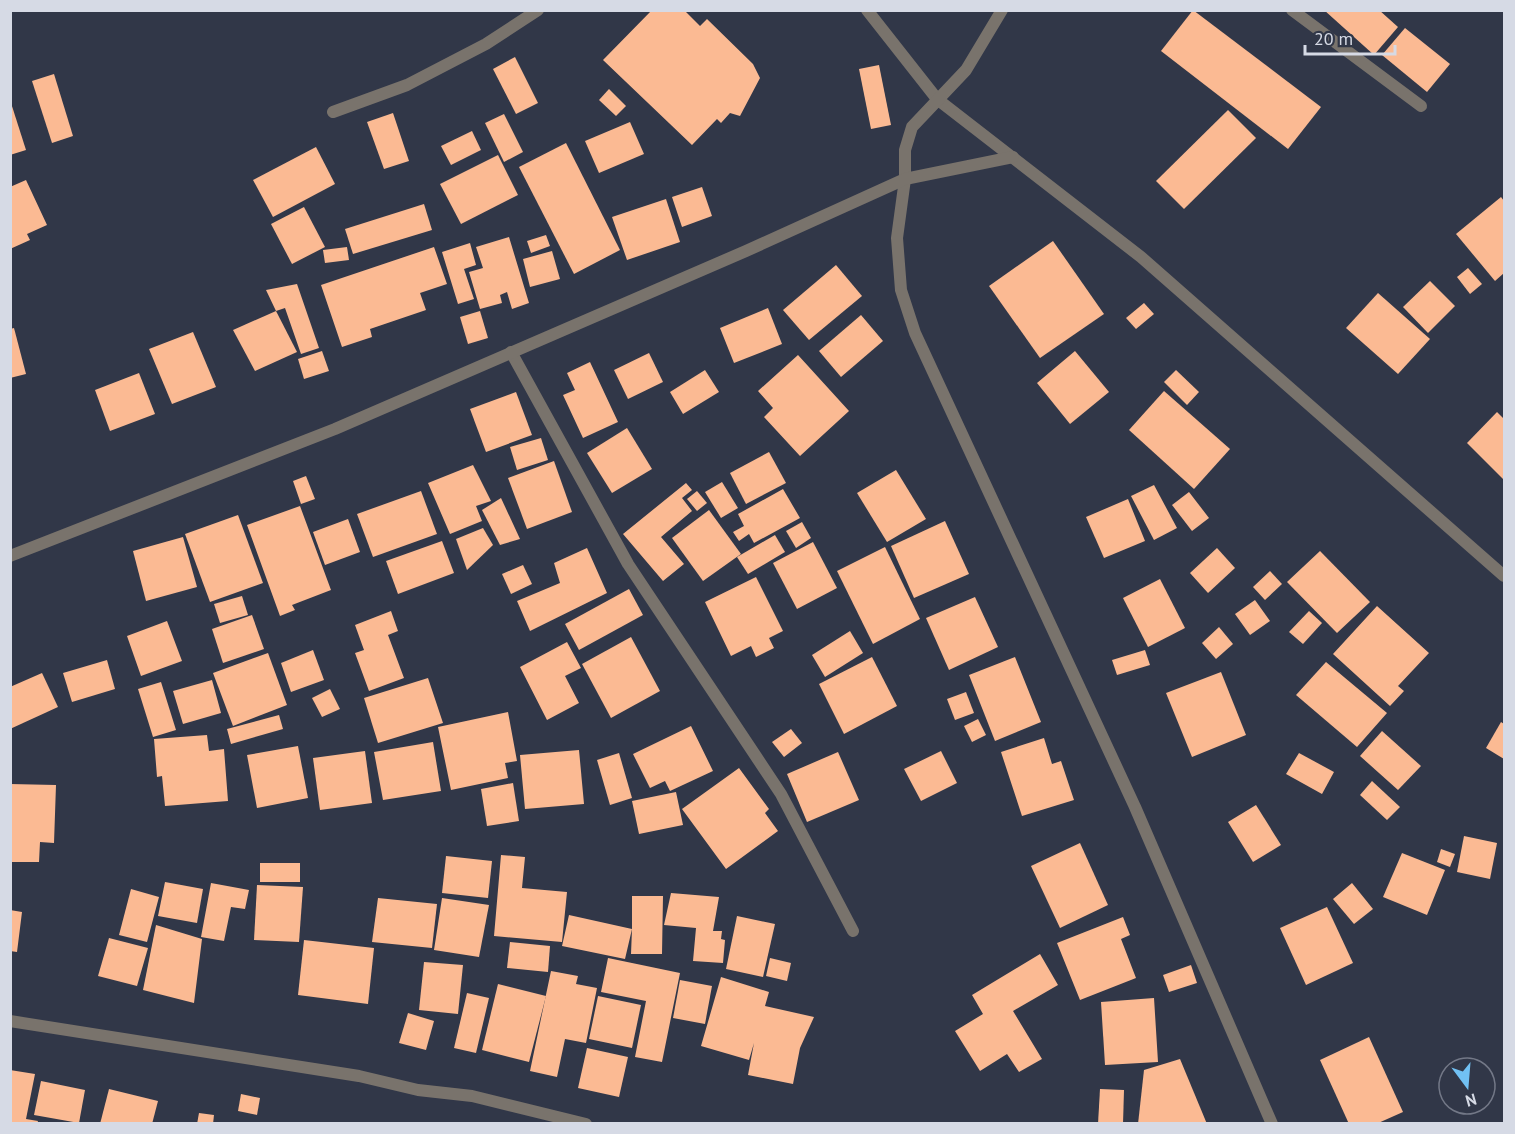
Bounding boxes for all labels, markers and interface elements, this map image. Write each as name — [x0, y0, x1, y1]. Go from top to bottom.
scale bar — [1305, 18, 1395, 56]
text: 20 m — [1314, 27, 1353, 50]
north arrow — [1437, 1056, 1497, 1116]
text: N — [1463, 1089, 1479, 1111]

